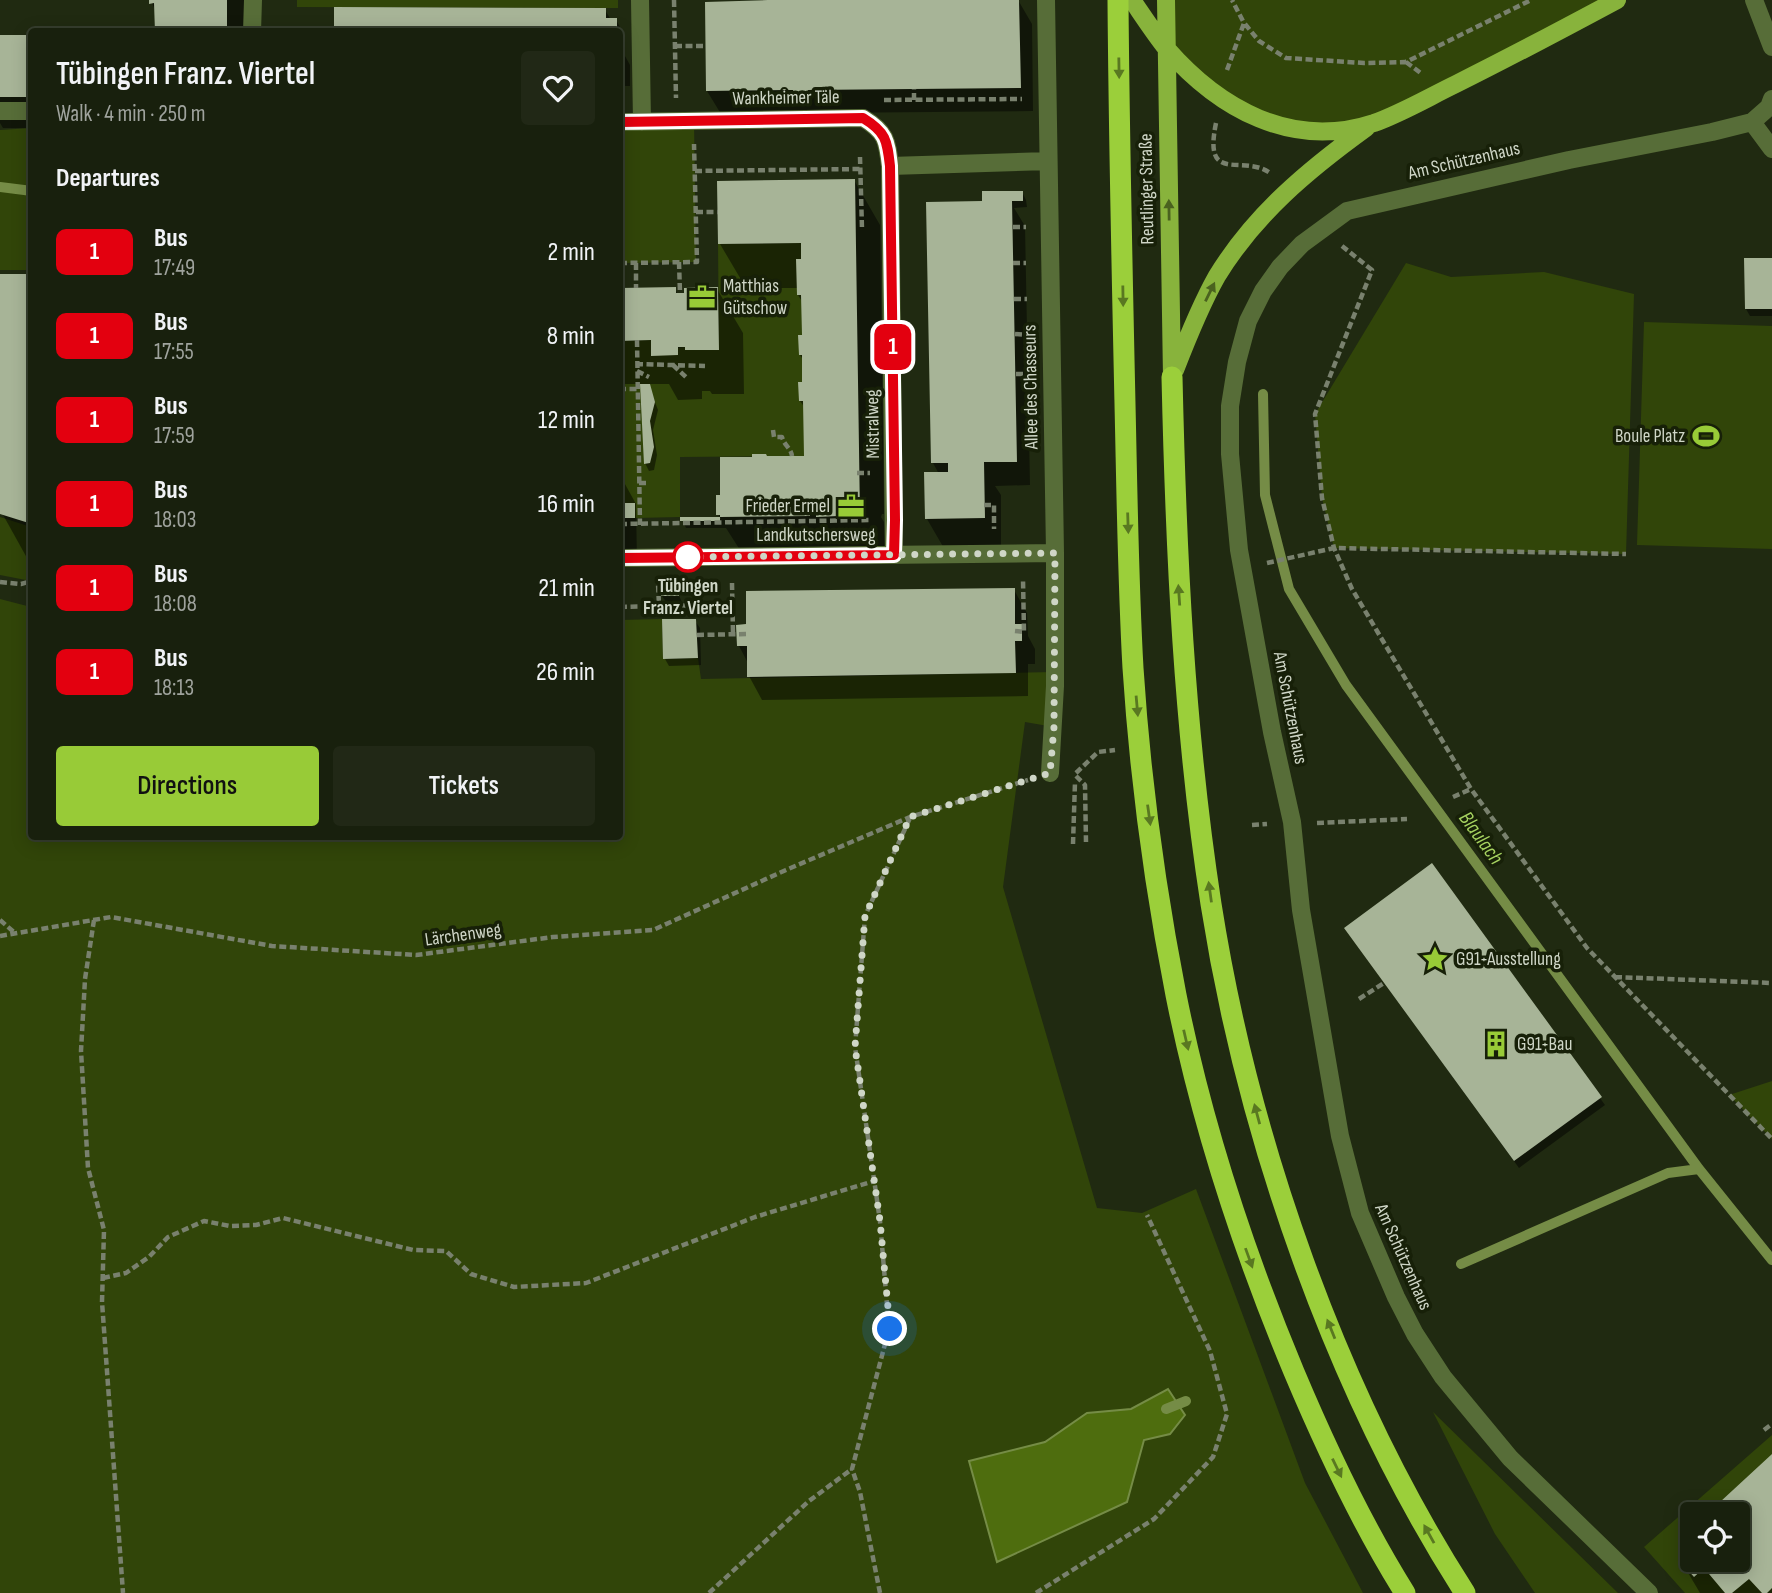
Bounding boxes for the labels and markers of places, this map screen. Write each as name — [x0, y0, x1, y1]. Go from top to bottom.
place label: Matthias Gütschow — [723, 275, 787, 320]
office icon: Matthias Gütschow — [687, 282, 717, 312]
sports icon: Boule Platz — [1691, 421, 1721, 451]
place label: Boule Platz — [1615, 425, 1685, 448]
office icon: Frieder Ermel — [836, 491, 866, 521]
place label: Frieder Ermel — [746, 495, 830, 518]
marker: Tübingen Franz. Viertel — [673, 542, 703, 572]
place label: Tübingen Franz. Viertel — [643, 575, 733, 620]
place icon: G91-Ausstellung — [1420, 944, 1450, 974]
place label: G91-Ausstellung — [1456, 948, 1561, 971]
building icon: G91-Bau — [1481, 1029, 1511, 1059]
place label: G91-Bau — [1517, 1033, 1572, 1056]

